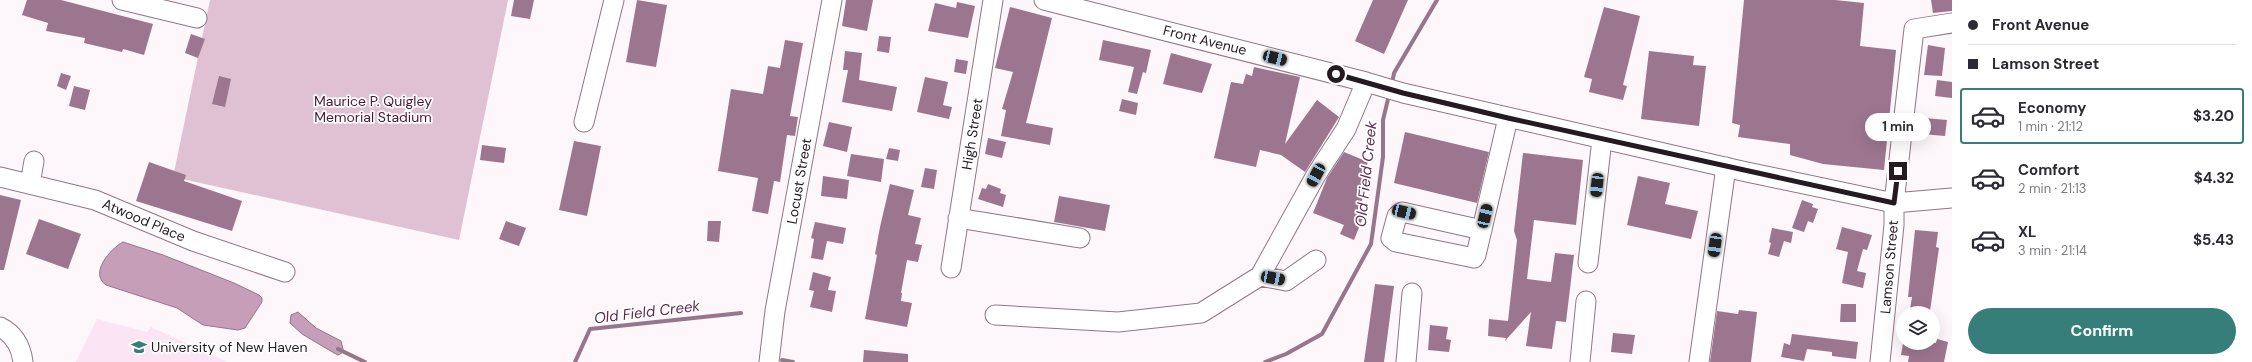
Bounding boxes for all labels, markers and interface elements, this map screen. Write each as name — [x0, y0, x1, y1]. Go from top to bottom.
text: Front Avenue — [1992, 15, 2089, 35]
street label: Front Avenue — [1161, 21, 1249, 59]
car — [1262, 49, 1288, 67]
text: Lamson Street — [1992, 54, 2099, 74]
route start — [1327, 65, 1345, 83]
park label: Maurice P. Quigley Memorial Stadium — [314, 92, 432, 126]
street label: High Street — [957, 97, 987, 171]
icon: car — [1970, 98, 2006, 134]
text: Economy — [2018, 98, 2086, 118]
text: $3.20 — [2193, 106, 2234, 126]
callout: 1 min — [1865, 113, 1931, 141]
text: 1 min — [1882, 118, 1914, 135]
text: 1 min · 21:12 — [2018, 118, 2083, 135]
water label: Old Field Creek — [1350, 120, 1382, 228]
street label: Locust Street — [783, 137, 815, 225]
icon: car — [1970, 160, 2006, 196]
text: Comfort — [2018, 160, 2079, 180]
car — [1305, 162, 1327, 188]
route end — [1889, 162, 1907, 180]
text: $4.32 — [2194, 168, 2234, 188]
car — [1590, 172, 1604, 198]
text: 2 min · 21:13 — [2018, 180, 2087, 197]
street label: Atwood Place — [100, 194, 188, 246]
car — [1391, 203, 1417, 221]
car — [1476, 203, 1494, 229]
street label: Lamson Street — [1876, 219, 1902, 315]
icon: car — [1970, 222, 2006, 258]
text: XL — [2018, 222, 2036, 242]
text: $5.43 — [2193, 230, 2234, 250]
car — [1707, 232, 1723, 258]
text: 3 min · 21:14 — [2018, 242, 2087, 259]
car — [1260, 270, 1286, 286]
water label: Old Field Creek — [593, 296, 701, 328]
map controls — [1896, 306, 1940, 350]
button: layers — [1896, 306, 1940, 350]
button: Confirm — [1968, 308, 2236, 354]
school or university icon: University of New Haven — [130, 338, 148, 356]
place label: University of New Haven — [151, 338, 308, 356]

